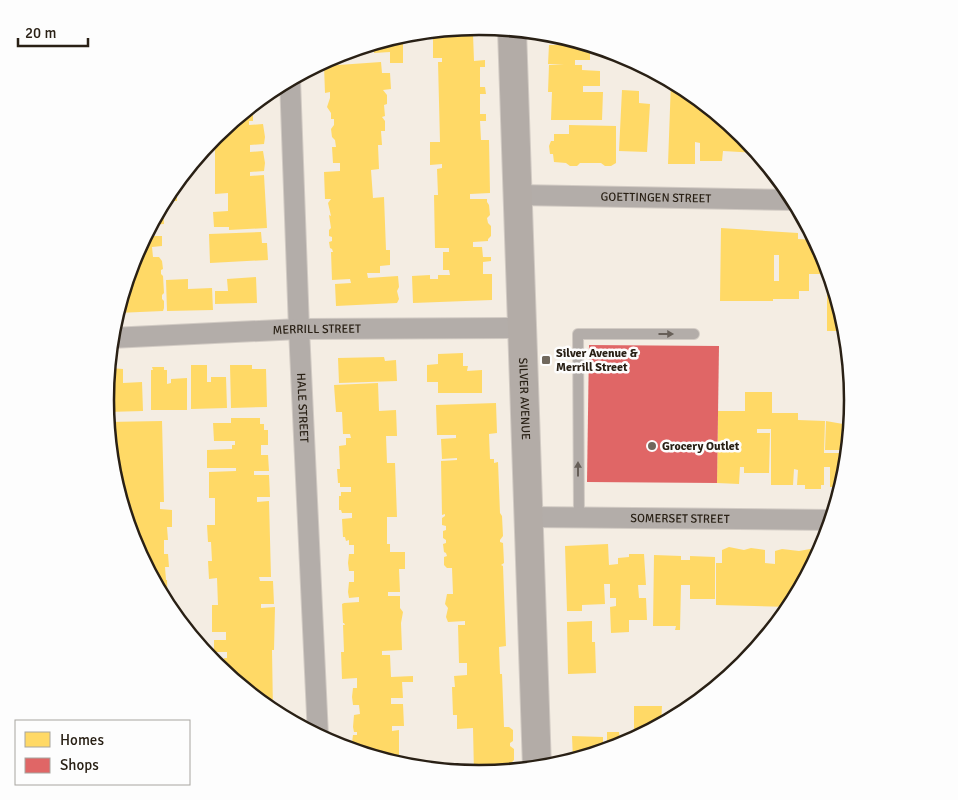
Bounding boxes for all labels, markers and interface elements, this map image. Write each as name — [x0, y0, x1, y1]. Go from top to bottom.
scale bar — [18, 15, 88, 47]
text: 20 m — [25, 24, 56, 42]
street label: GOETTINGEN STREET — [601, 189, 711, 206]
street label: MERRILL STREET — [272, 321, 361, 338]
one-way arrow — [658, 330, 674, 338]
place label: Silver Avenue & Merrill Street — [556, 346, 638, 375]
marker: Silver Avenue & Merrill Street — [540, 354, 552, 366]
street label: SILVER AVENUE — [516, 357, 533, 440]
street label: HALE STREET — [294, 372, 312, 443]
place label: Grocery Outlet — [662, 439, 740, 454]
marker: Grocery Outlet — [646, 440, 658, 452]
one-way arrow — [574, 460, 582, 476]
street label: SOMERSET STREET — [630, 511, 730, 526]
legend — [15, 720, 190, 785]
text: Homes — [60, 731, 104, 749]
text: Shops — [60, 756, 99, 774]

